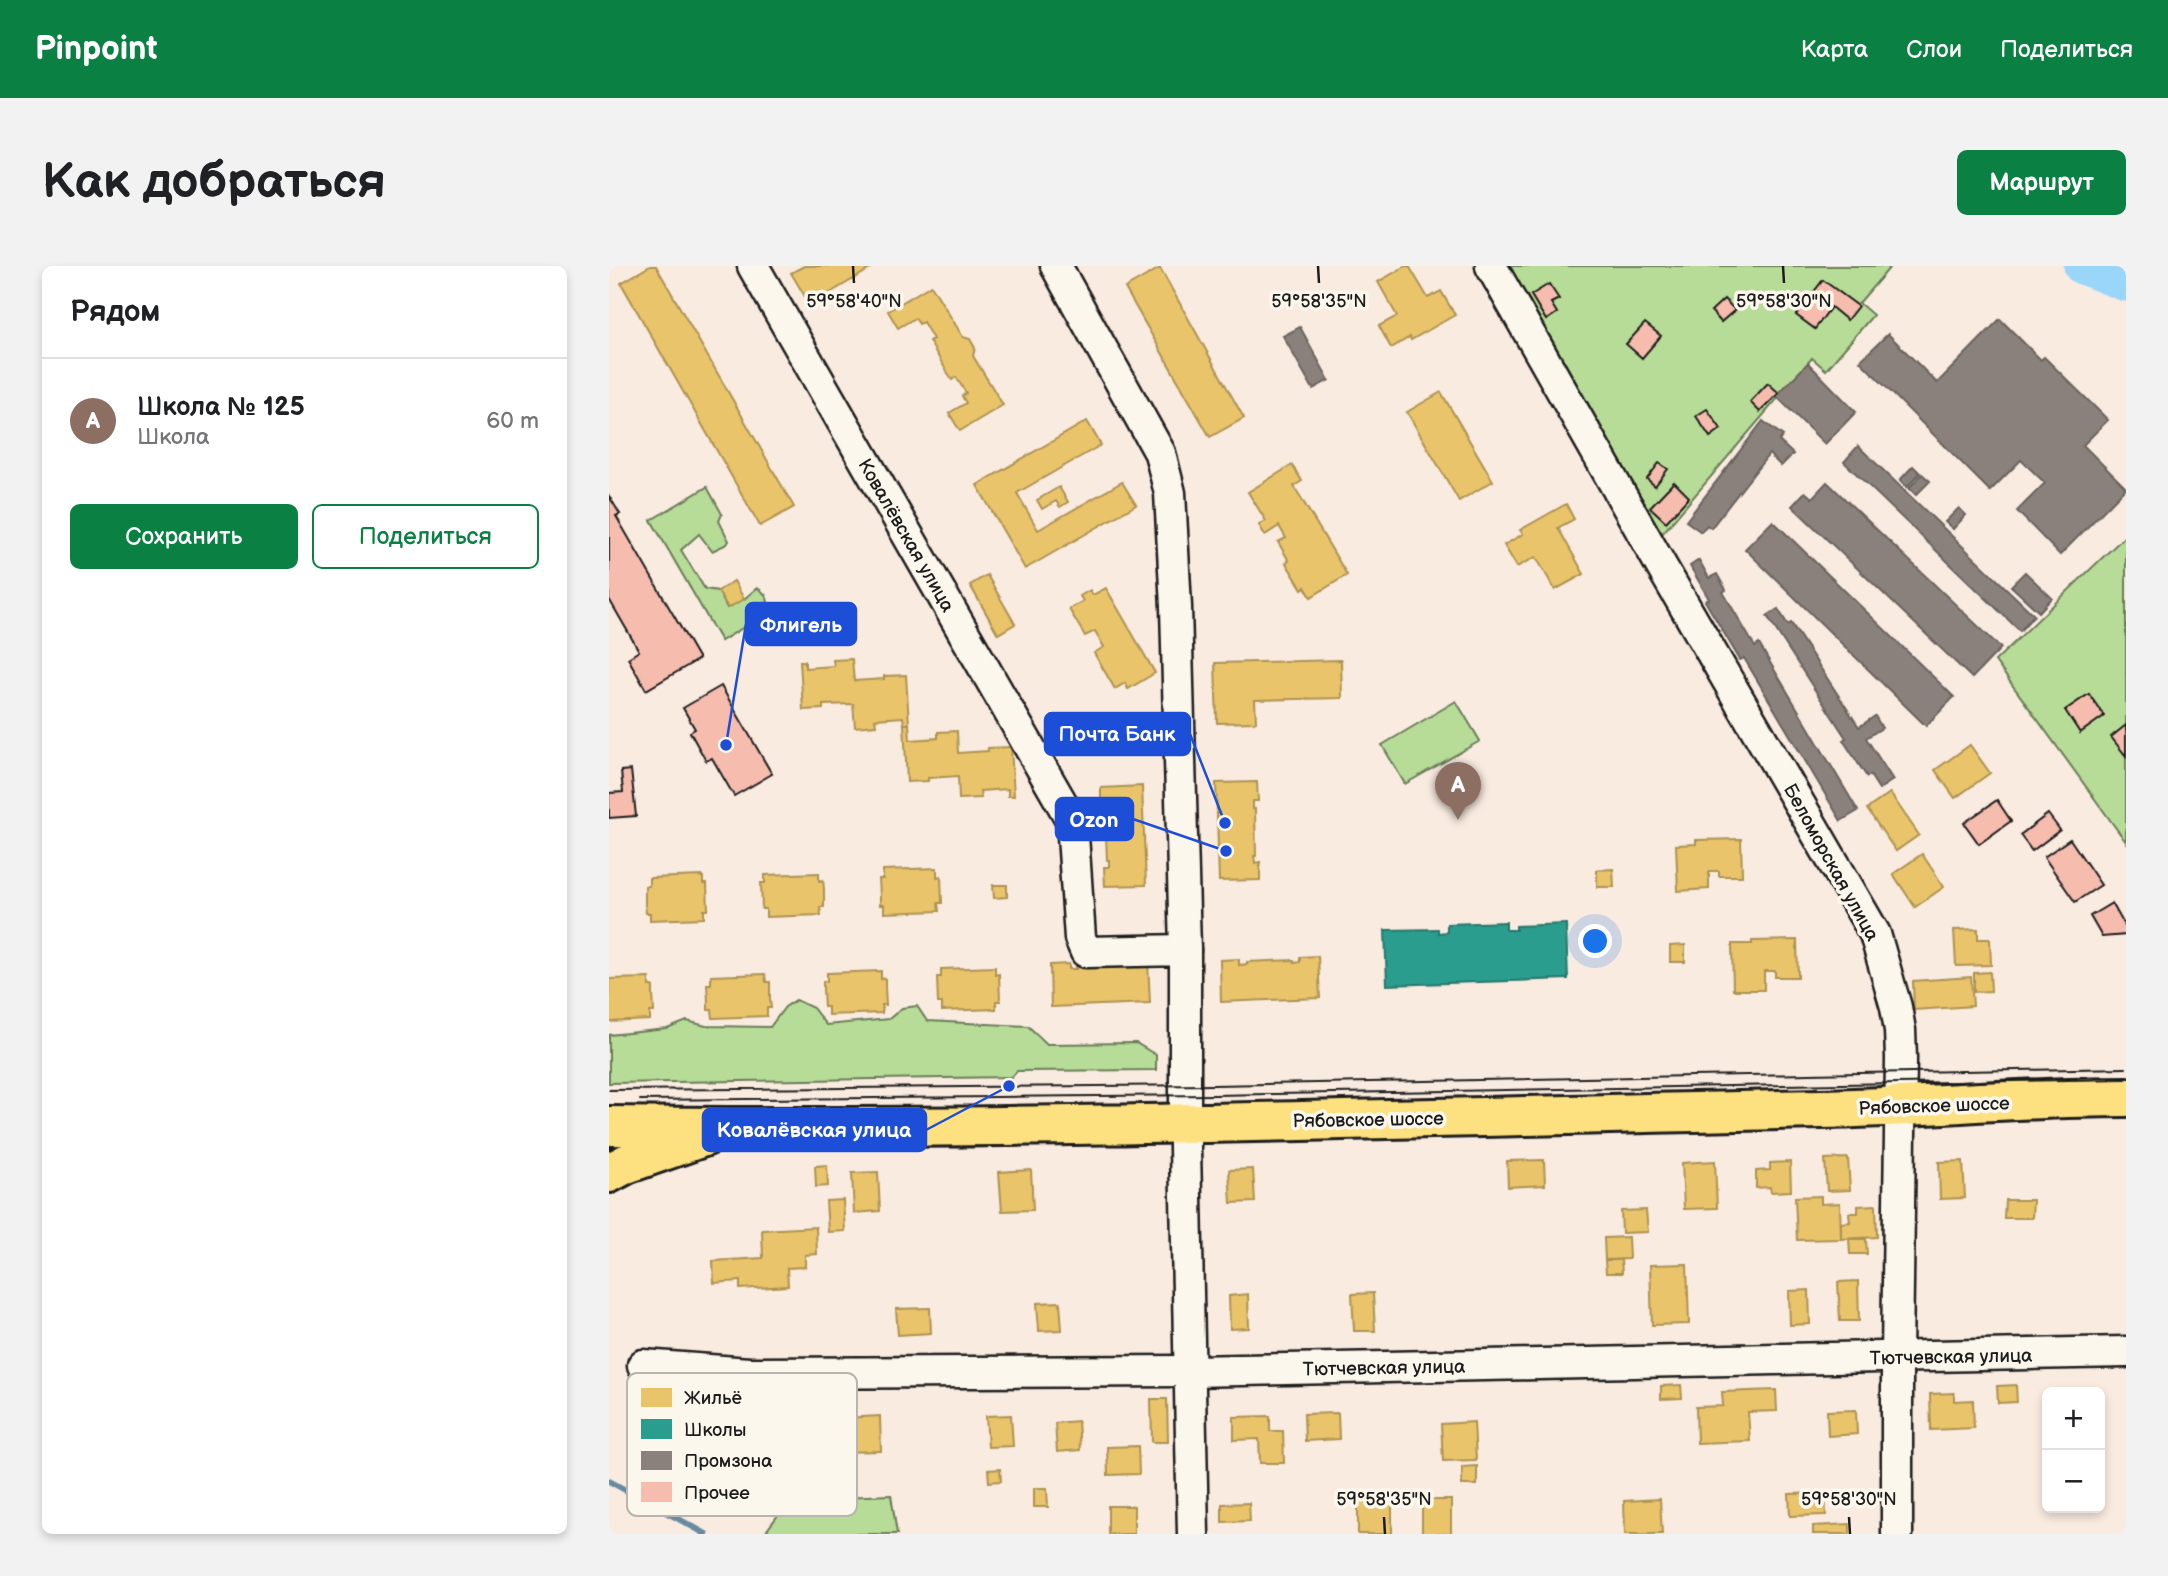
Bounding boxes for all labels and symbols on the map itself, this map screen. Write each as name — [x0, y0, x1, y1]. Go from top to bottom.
text: 59°58'40"N — [806, 291, 902, 312]
text: 59°58'35"N — [1271, 291, 1367, 312]
text: 59°58'30"N — [1736, 291, 1832, 312]
street label: Ковалёвская улица — [852, 455, 959, 616]
callout: Флигель — [746, 603, 856, 645]
text: Флигель — [760, 613, 842, 638]
callout: Почта Банк — [1045, 713, 1190, 755]
text: Почта Банк — [1059, 722, 1176, 747]
pin: A — [1435, 762, 1481, 820]
street label: Беломорская улица — [1778, 780, 1883, 945]
callout: Ozon — [1056, 798, 1133, 840]
text: Ozon — [1070, 808, 1118, 833]
your location — [1578, 924, 1612, 958]
street label: Рябовское шоссе — [1858, 1092, 2011, 1121]
street label: Рябовское шоссе — [1292, 1108, 1444, 1133]
callout: Ковалёвская улица — [703, 1109, 926, 1151]
text: Ковалёвская улица — [717, 1118, 912, 1143]
street label: Тютчевская улица — [1870, 1345, 2033, 1370]
street label: Тютчевская улица — [1303, 1356, 1466, 1381]
legend — [627, 1373, 857, 1516]
text: Жильё — [684, 1387, 742, 1410]
text: Школы — [684, 1419, 746, 1442]
text: Промзона — [684, 1450, 772, 1473]
text: Прочее — [684, 1482, 750, 1505]
text: 59°58'35"N — [1336, 1489, 1432, 1510]
text: 59°58'30"N — [1801, 1489, 1897, 1510]

